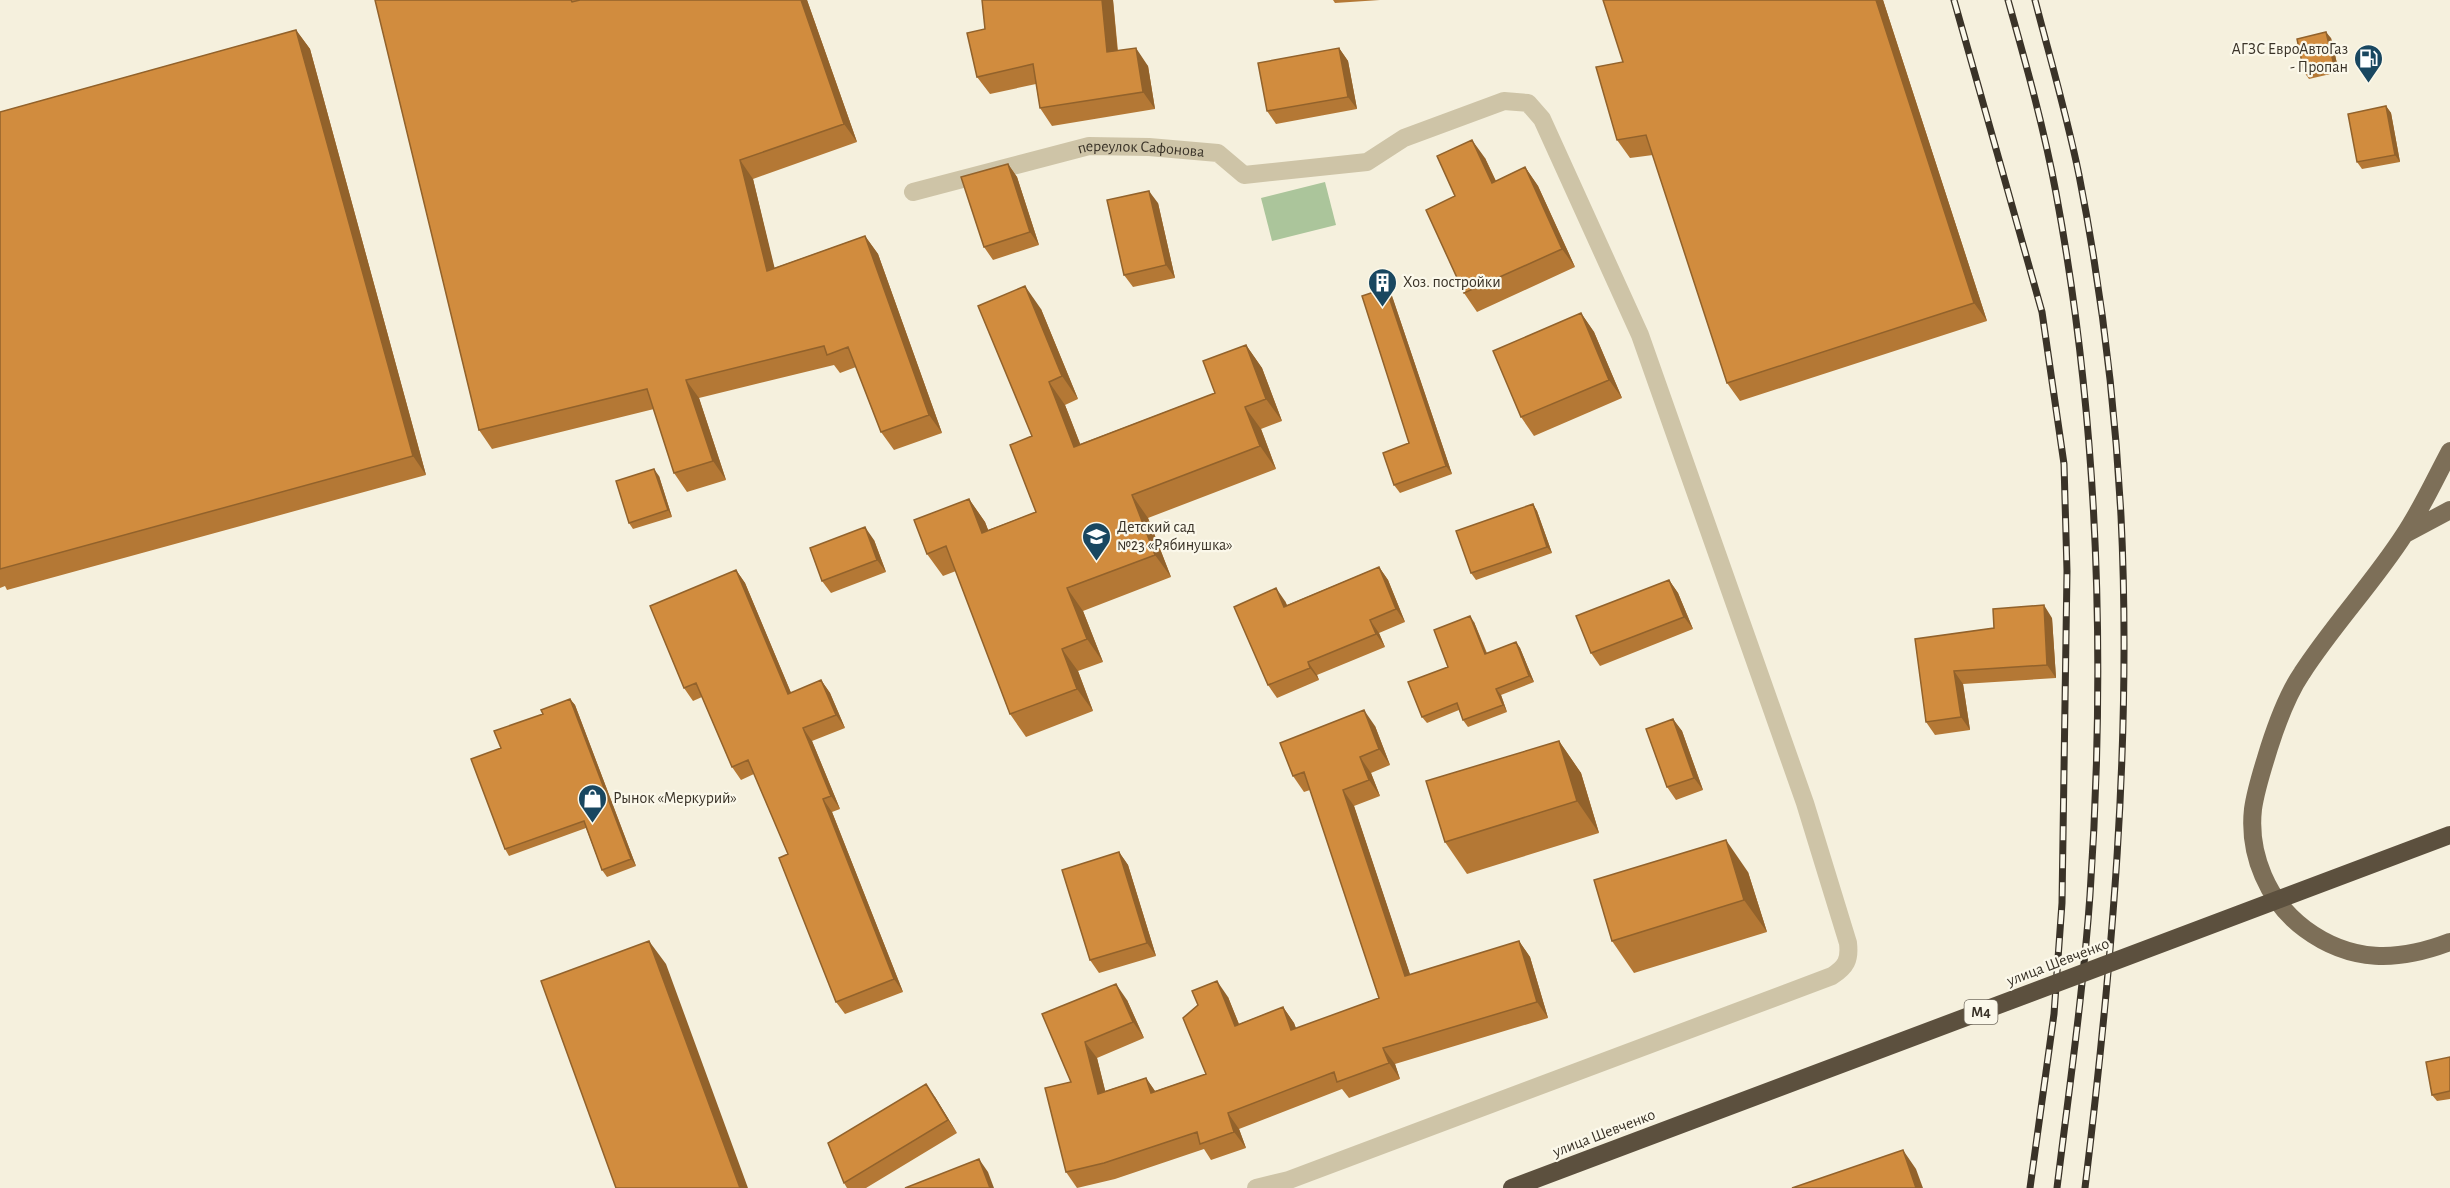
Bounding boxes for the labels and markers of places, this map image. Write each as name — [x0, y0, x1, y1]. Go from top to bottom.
place label: АГЗС ЕвроАвтоГаз - Пропан — [2231, 41, 2348, 75]
fuel station icon: АГЗС ЕвроАвтоГаз - Пропан — [2353, 42, 2385, 84]
building icon: Хоз. постройки — [1366, 266, 1398, 308]
place label: Хоз. постройки — [1403, 274, 1501, 290]
place label: Детский сад №23 «Рябинушка» — [1117, 519, 1233, 554]
school or university icon: Детский сад №23 «Рябинушка» — [1080, 520, 1112, 562]
shop icon: Рынок «Меркурий» — [576, 782, 608, 824]
place label: Рынок «Меркурий» — [613, 790, 737, 807]

